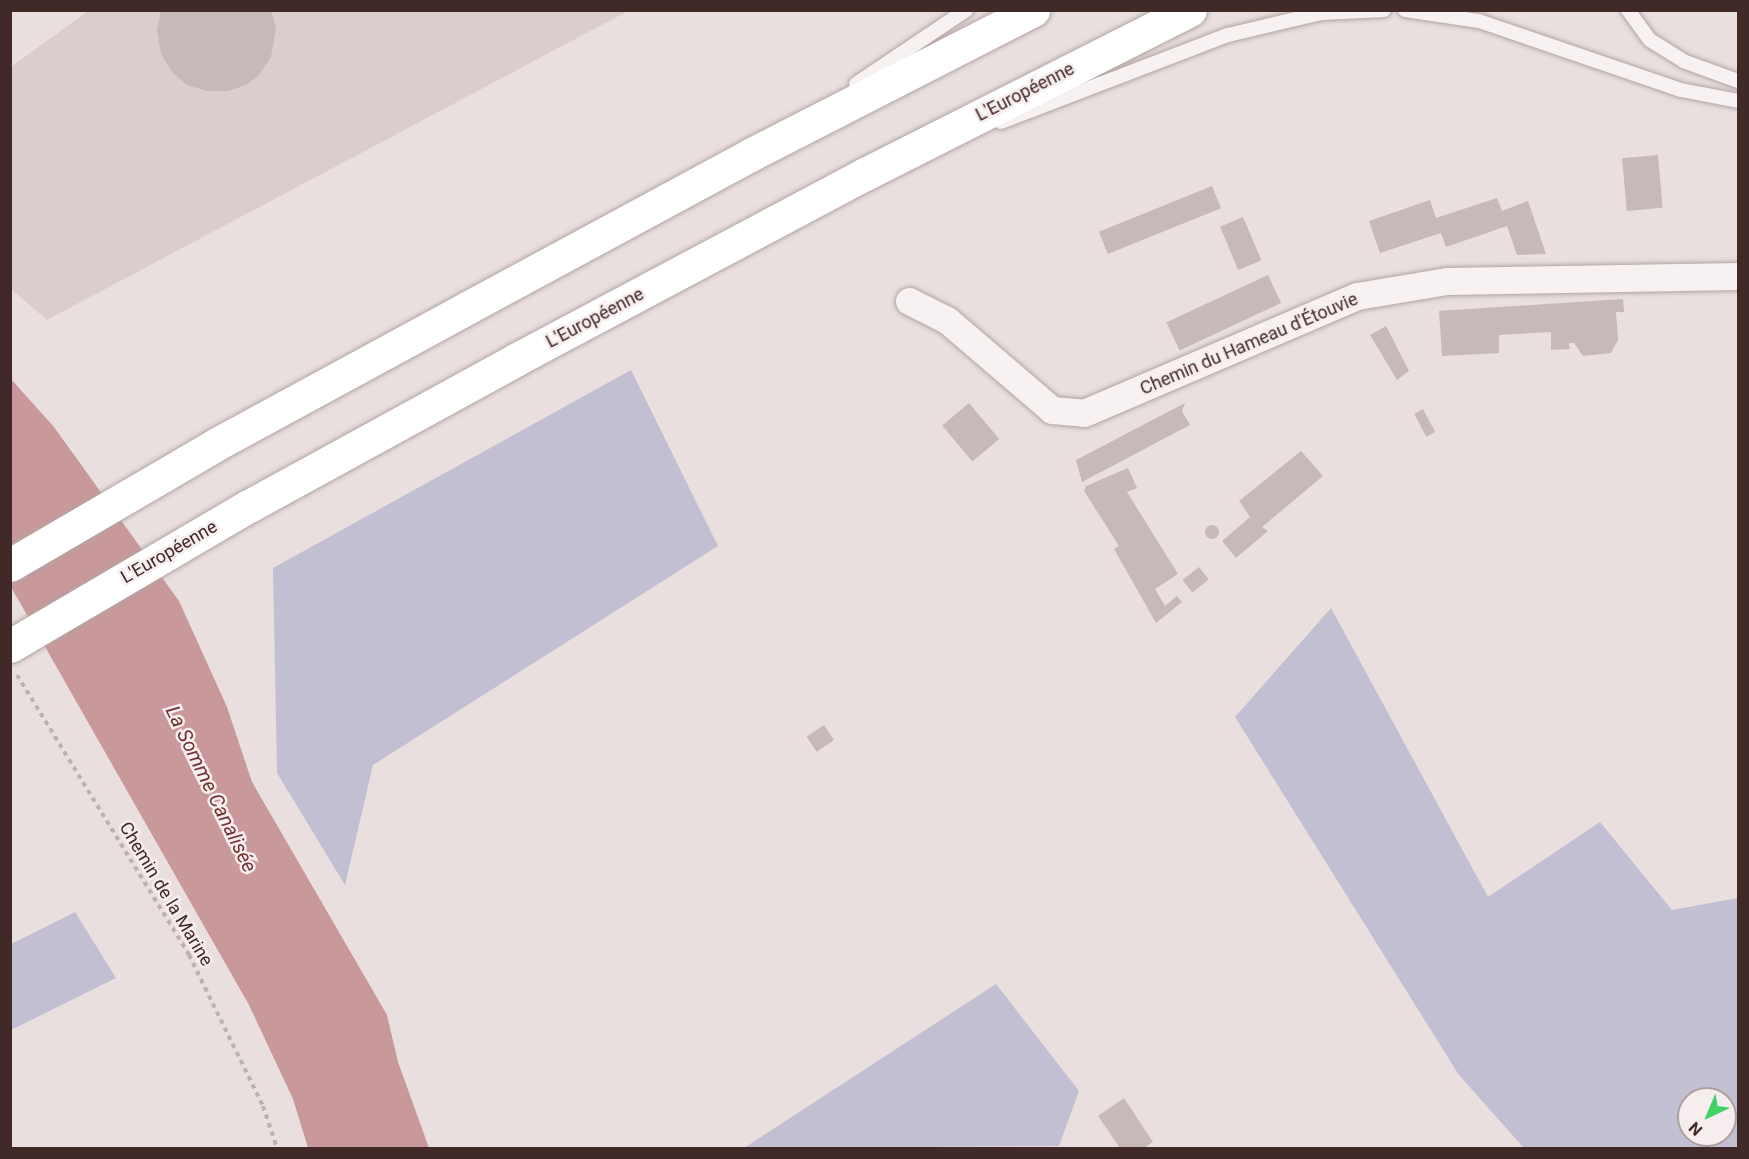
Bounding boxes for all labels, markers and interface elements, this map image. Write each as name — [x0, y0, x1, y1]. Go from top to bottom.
street label: L'Européenne — [972, 58, 1078, 126]
street label: L'Européenne — [542, 283, 648, 353]
street label: Chemin du Hameau d'Étouvie — [1137, 288, 1361, 400]
street label: L'Européenne — [117, 516, 221, 588]
water label: La Somme Canalisée — [160, 702, 262, 876]
street label: Chemin de la Marine — [115, 818, 217, 970]
north arrow — [1677, 1087, 1737, 1147]
text: N — [1685, 1118, 1706, 1140]

